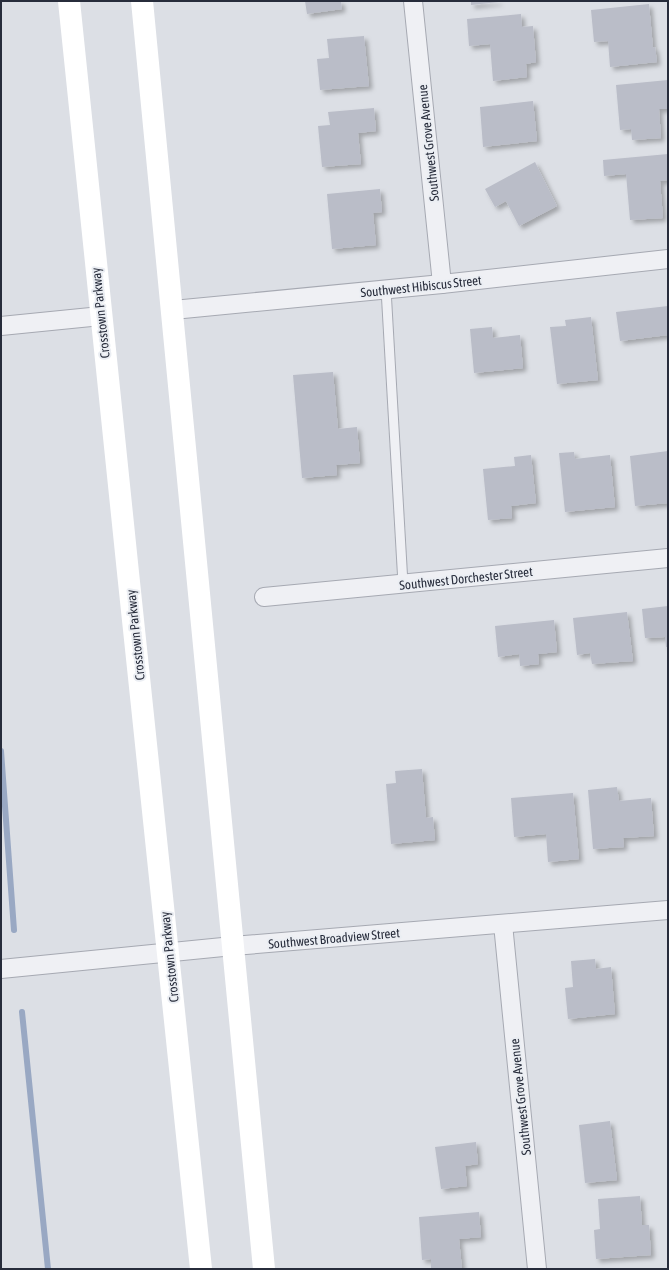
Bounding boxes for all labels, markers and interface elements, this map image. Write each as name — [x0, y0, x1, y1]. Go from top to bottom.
street label: Southwest Grove Avenue — [415, 84, 442, 202]
street label: Crosstown Parkway — [88, 266, 113, 359]
street label: Southwest Hibiscus Street — [360, 273, 483, 300]
street label: Southwest Dorchester Street — [399, 564, 534, 593]
street label: Crosstown Parkway — [123, 588, 148, 681]
street label: Crosstown Parkway — [157, 910, 182, 1003]
street label: Southwest Broadview Street — [268, 925, 401, 952]
street label: Southwest Grove Avenue — [507, 1038, 534, 1156]

